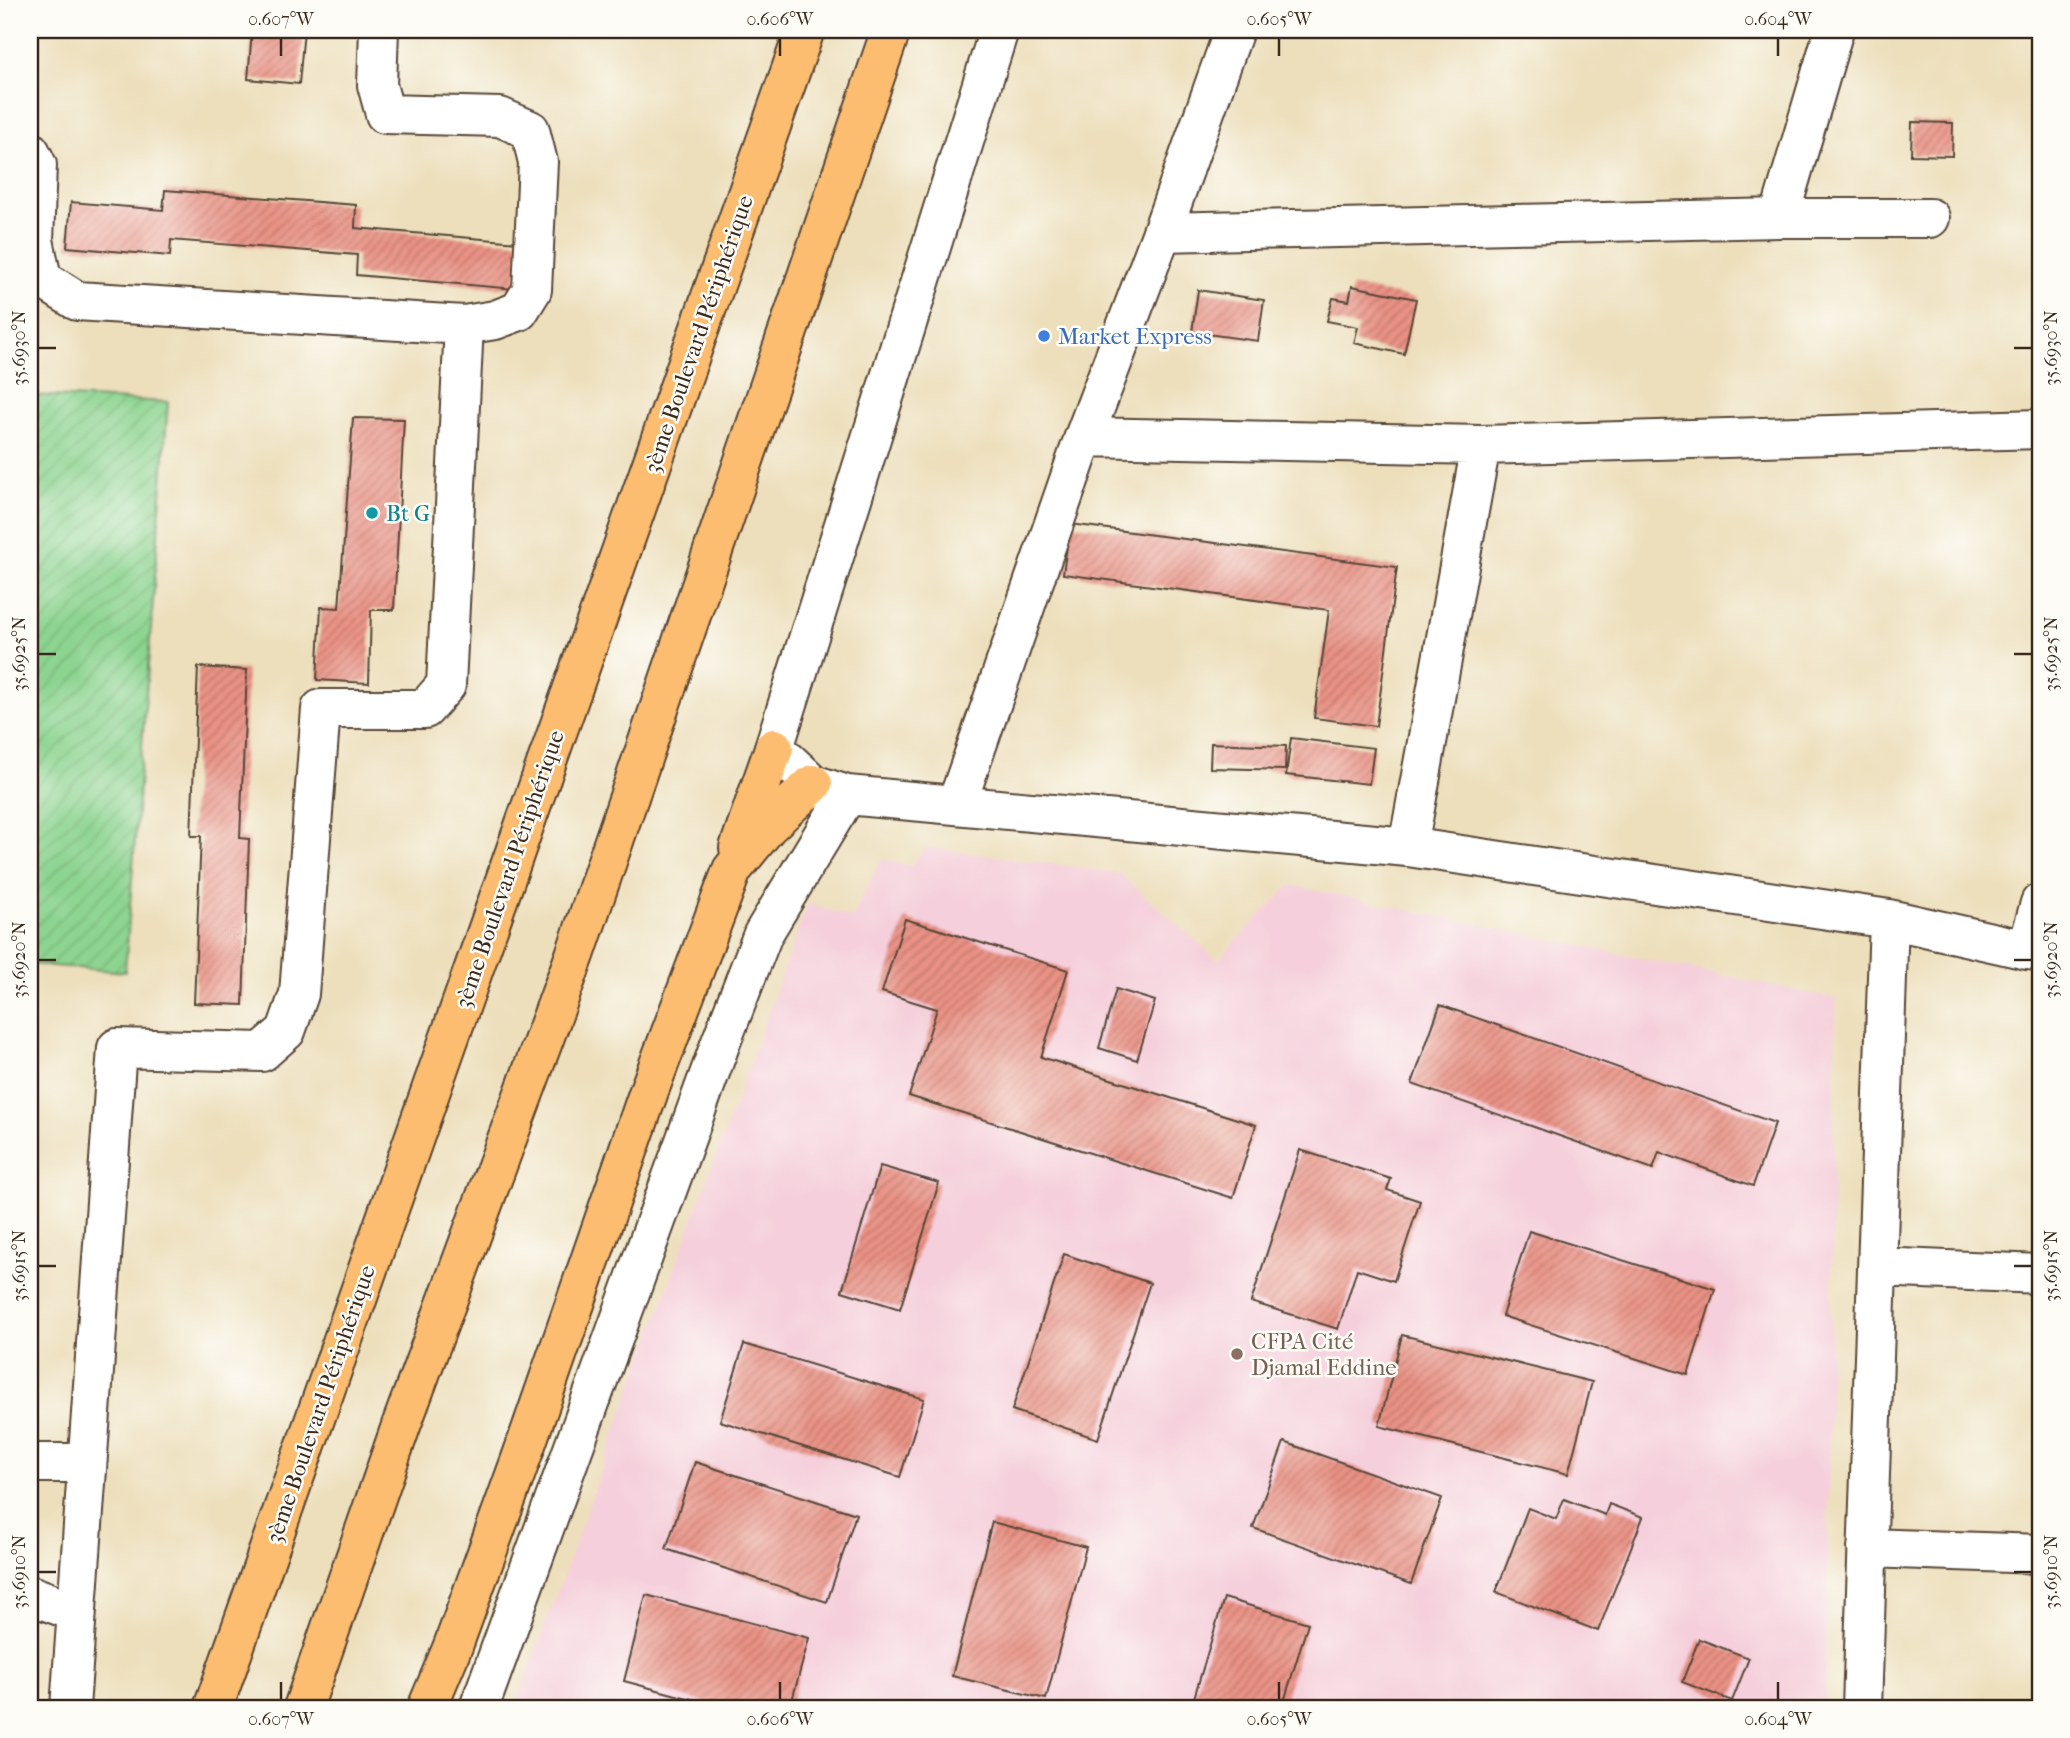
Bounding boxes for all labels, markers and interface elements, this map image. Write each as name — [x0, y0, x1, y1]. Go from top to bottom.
text: 0.607°W — [248, 9, 315, 30]
text: 0.606°W — [746, 9, 815, 30]
text: 0.605°W — [1246, 9, 1313, 30]
text: 0.604°W — [1744, 9, 1813, 30]
street label: 3ème Boulevard Périphérique — [638, 192, 759, 477]
text: 35.6930°N — [9, 310, 30, 386]
text: 35.6930°N — [2041, 310, 2062, 386]
place label: Market Express — [1058, 323, 1212, 350]
marker: Market Express — [1036, 328, 1052, 344]
place label: Bt G — [386, 500, 430, 527]
marker: Bt G — [364, 505, 380, 521]
text: 35.6925°N — [9, 616, 30, 692]
text: 35.6925°N — [2041, 616, 2062, 692]
street label: 3ème Boulevard Périphérique — [449, 727, 570, 1012]
text: 35.6920°N — [9, 921, 30, 999]
text: 35.6920°N — [2041, 921, 2062, 999]
text: 35.6915°N — [9, 1230, 30, 1302]
text: 35.6915°N — [2041, 1230, 2062, 1302]
street label: 3ème Boulevard Périphérique — [260, 1262, 381, 1547]
place label: CFPA Cité Djamal Eddine — [1251, 1328, 1397, 1381]
marker: CFPA Cité Djamal Eddine — [1229, 1346, 1245, 1362]
text: 35.6910°N — [9, 1535, 30, 1609]
text: 35.6910°N — [2041, 1535, 2062, 1609]
text: 0.607°W — [248, 1709, 315, 1730]
text: 0.606°W — [746, 1709, 815, 1730]
text: 0.605°W — [1246, 1709, 1313, 1730]
text: 0.604°W — [1744, 1709, 1813, 1730]

